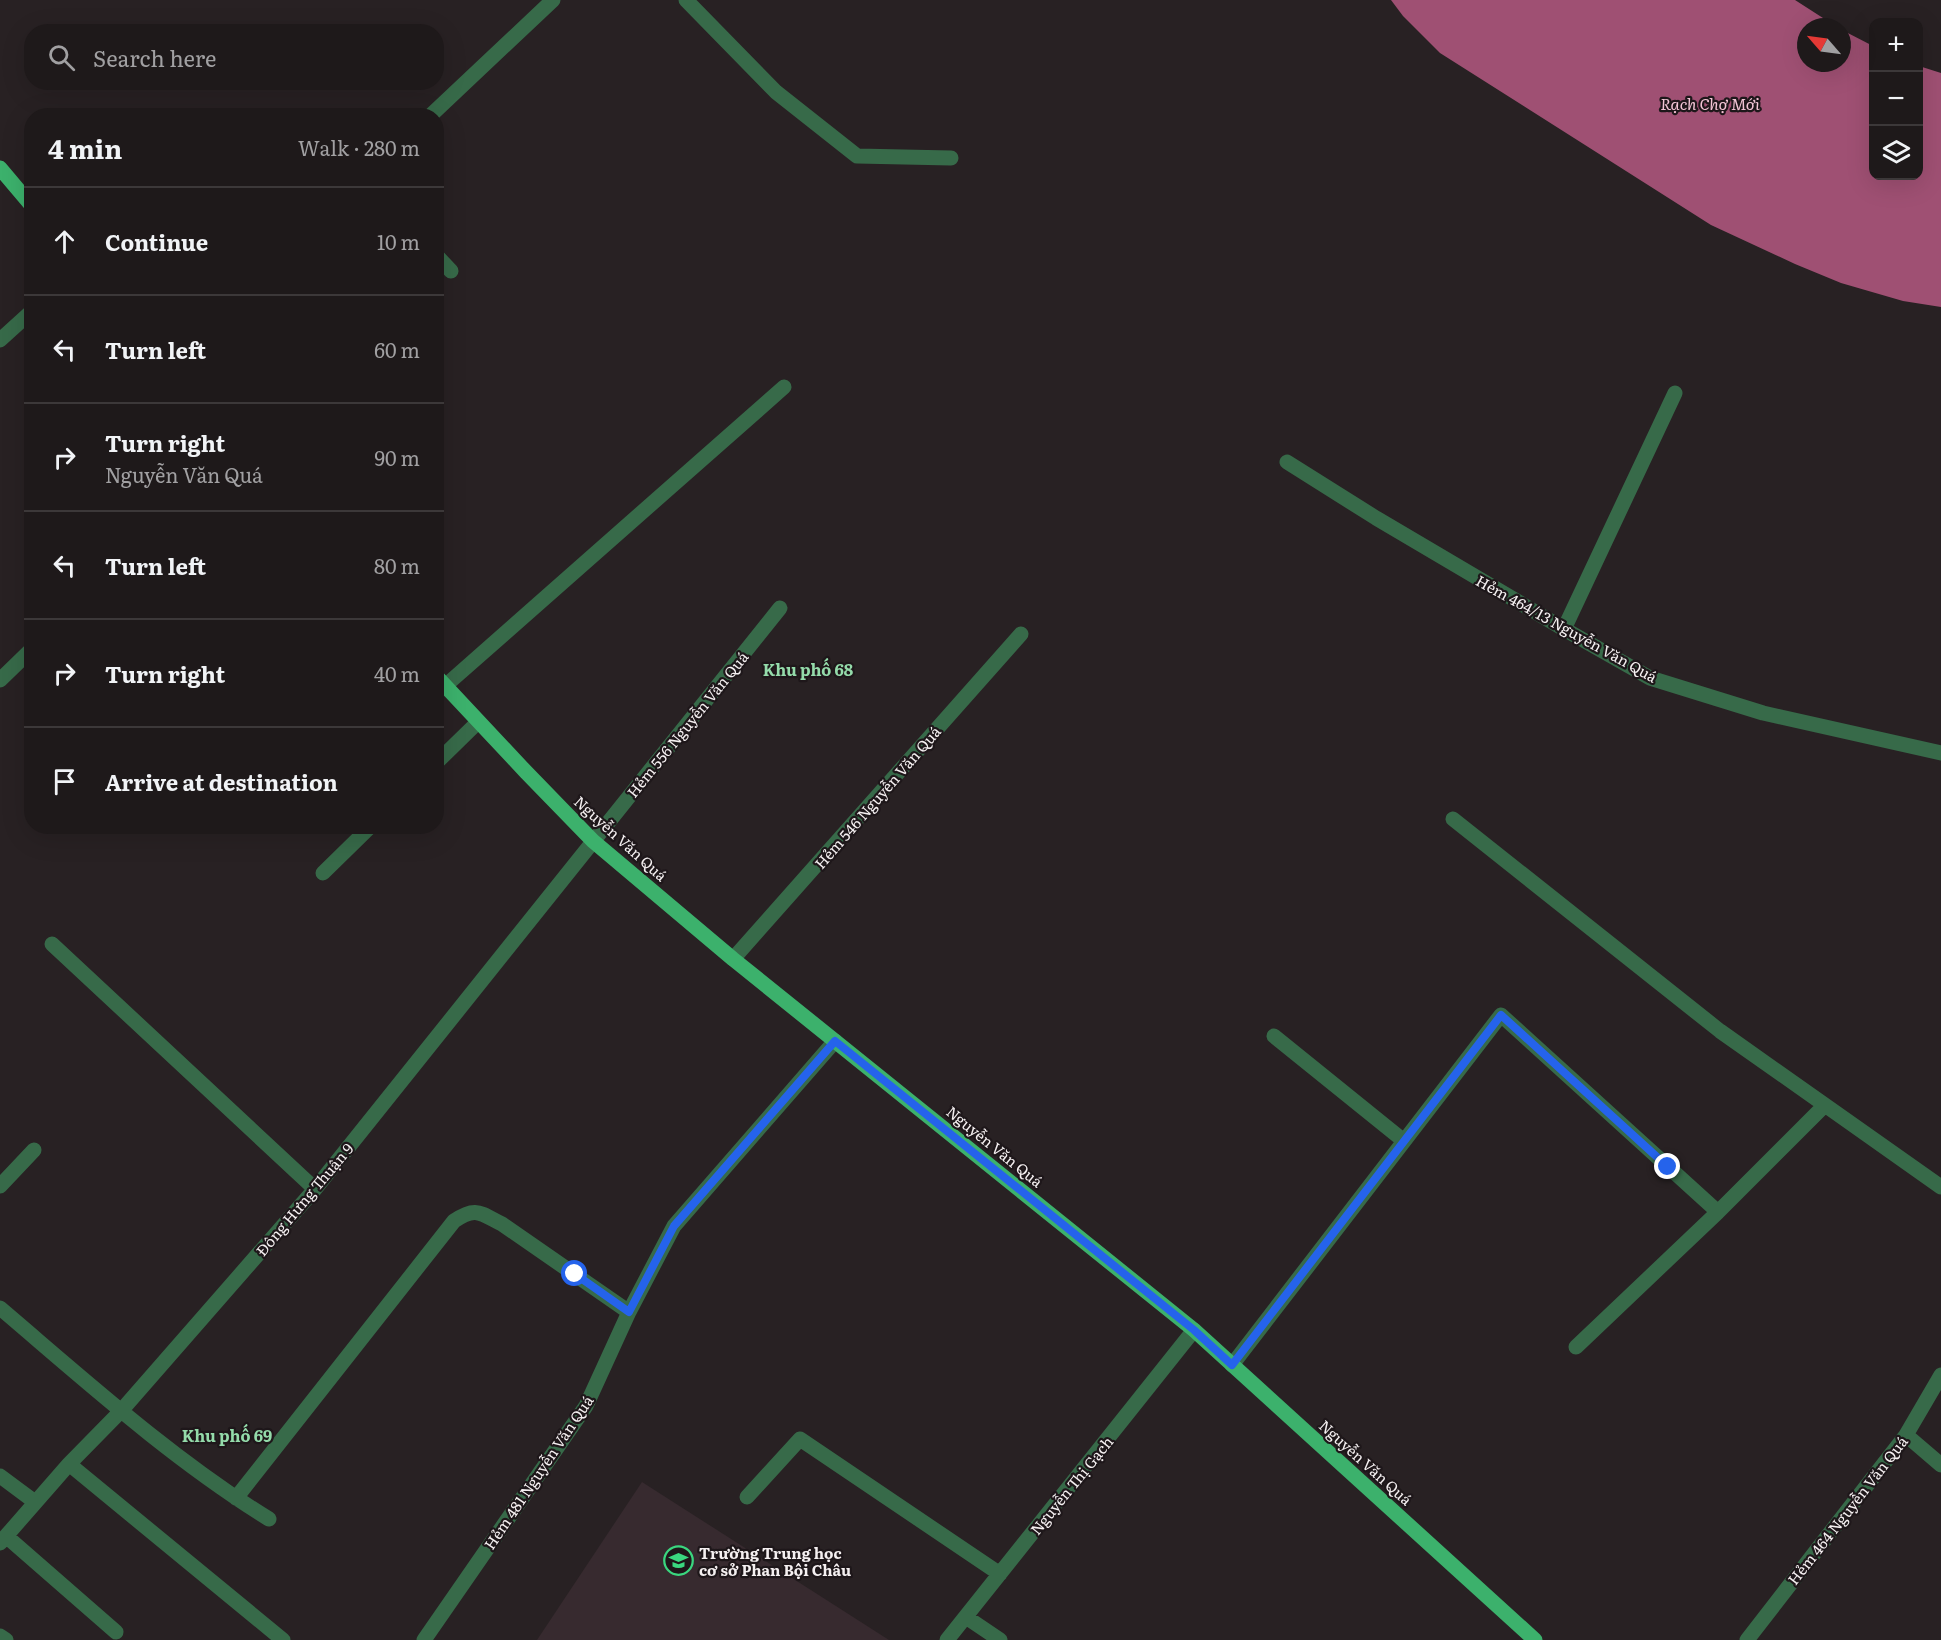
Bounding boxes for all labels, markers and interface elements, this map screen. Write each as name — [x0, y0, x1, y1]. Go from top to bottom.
north arrow — [1797, 18, 1851, 72]
map controls — [1869, 18, 1923, 180]
button: + — [1869, 18, 1923, 72]
search box — [24, 24, 444, 90]
icon: search — [45, 41, 78, 74]
text: Search here — [93, 41, 216, 74]
button: − — [1869, 72, 1923, 126]
water label: Rạch Chợ Mới — [1660, 91, 1760, 115]
button: layers — [1869, 126, 1923, 180]
text: 4 min — [48, 128, 122, 167]
text: Walk · 280 m — [298, 132, 420, 162]
icon: ahead — [48, 225, 81, 258]
text: Continue — [105, 225, 208, 258]
text: 10 m — [377, 226, 420, 256]
icon: left — [48, 333, 81, 366]
text: Turn left — [105, 333, 206, 366]
text: 60 m — [374, 334, 420, 364]
text: Turn right — [105, 426, 225, 459]
icon: right — [48, 441, 81, 474]
text: 90 m — [375, 442, 420, 472]
text: Nguyễn Văn Quá — [105, 459, 263, 489]
icon: left — [48, 549, 81, 582]
text: Turn left — [105, 549, 206, 582]
text: 80 m — [374, 550, 420, 580]
street label: Hẻm 464/13 Nguyễn Văn Quá — [1472, 568, 1663, 688]
street label: Hẻm 556 Nguyễn Văn Quá — [621, 645, 754, 802]
icon: right — [48, 657, 81, 690]
text: Turn right — [105, 657, 225, 690]
district label: Khu phố 68 — [763, 657, 854, 681]
text: 40 m — [374, 658, 420, 688]
street label: Hẻm 546 Nguyễn Văn Quá — [808, 720, 946, 874]
icon: arrive — [48, 765, 81, 798]
text: Arrive at destination — [105, 765, 338, 798]
street label: Nguyễn Văn Quá — [569, 790, 673, 887]
street label: Nguyễn Văn Quá — [942, 1100, 1049, 1193]
street label: Đông Hưng Thuận 9 — [250, 1137, 358, 1261]
route end — [1654, 1153, 1680, 1179]
route start — [561, 1260, 587, 1286]
street label: Hẻm 481 Nguyễn Văn Quá — [478, 1390, 599, 1554]
street label: Nguyễn Văn Quá — [1314, 1414, 1418, 1511]
district label: Khu phố 69 — [182, 1423, 272, 1447]
street label: Hẻm 464 Nguyễn Văn Quá — [1781, 1430, 1913, 1589]
street label: Nguyễn Thị Gạch — [1024, 1431, 1118, 1539]
place label: Trường Trung học cơ sở Phan Bội Châu — [699, 1541, 851, 1581]
school or university icon: Trường Trung học cơ sở Phan Bội Châu — [662, 1545, 694, 1577]

